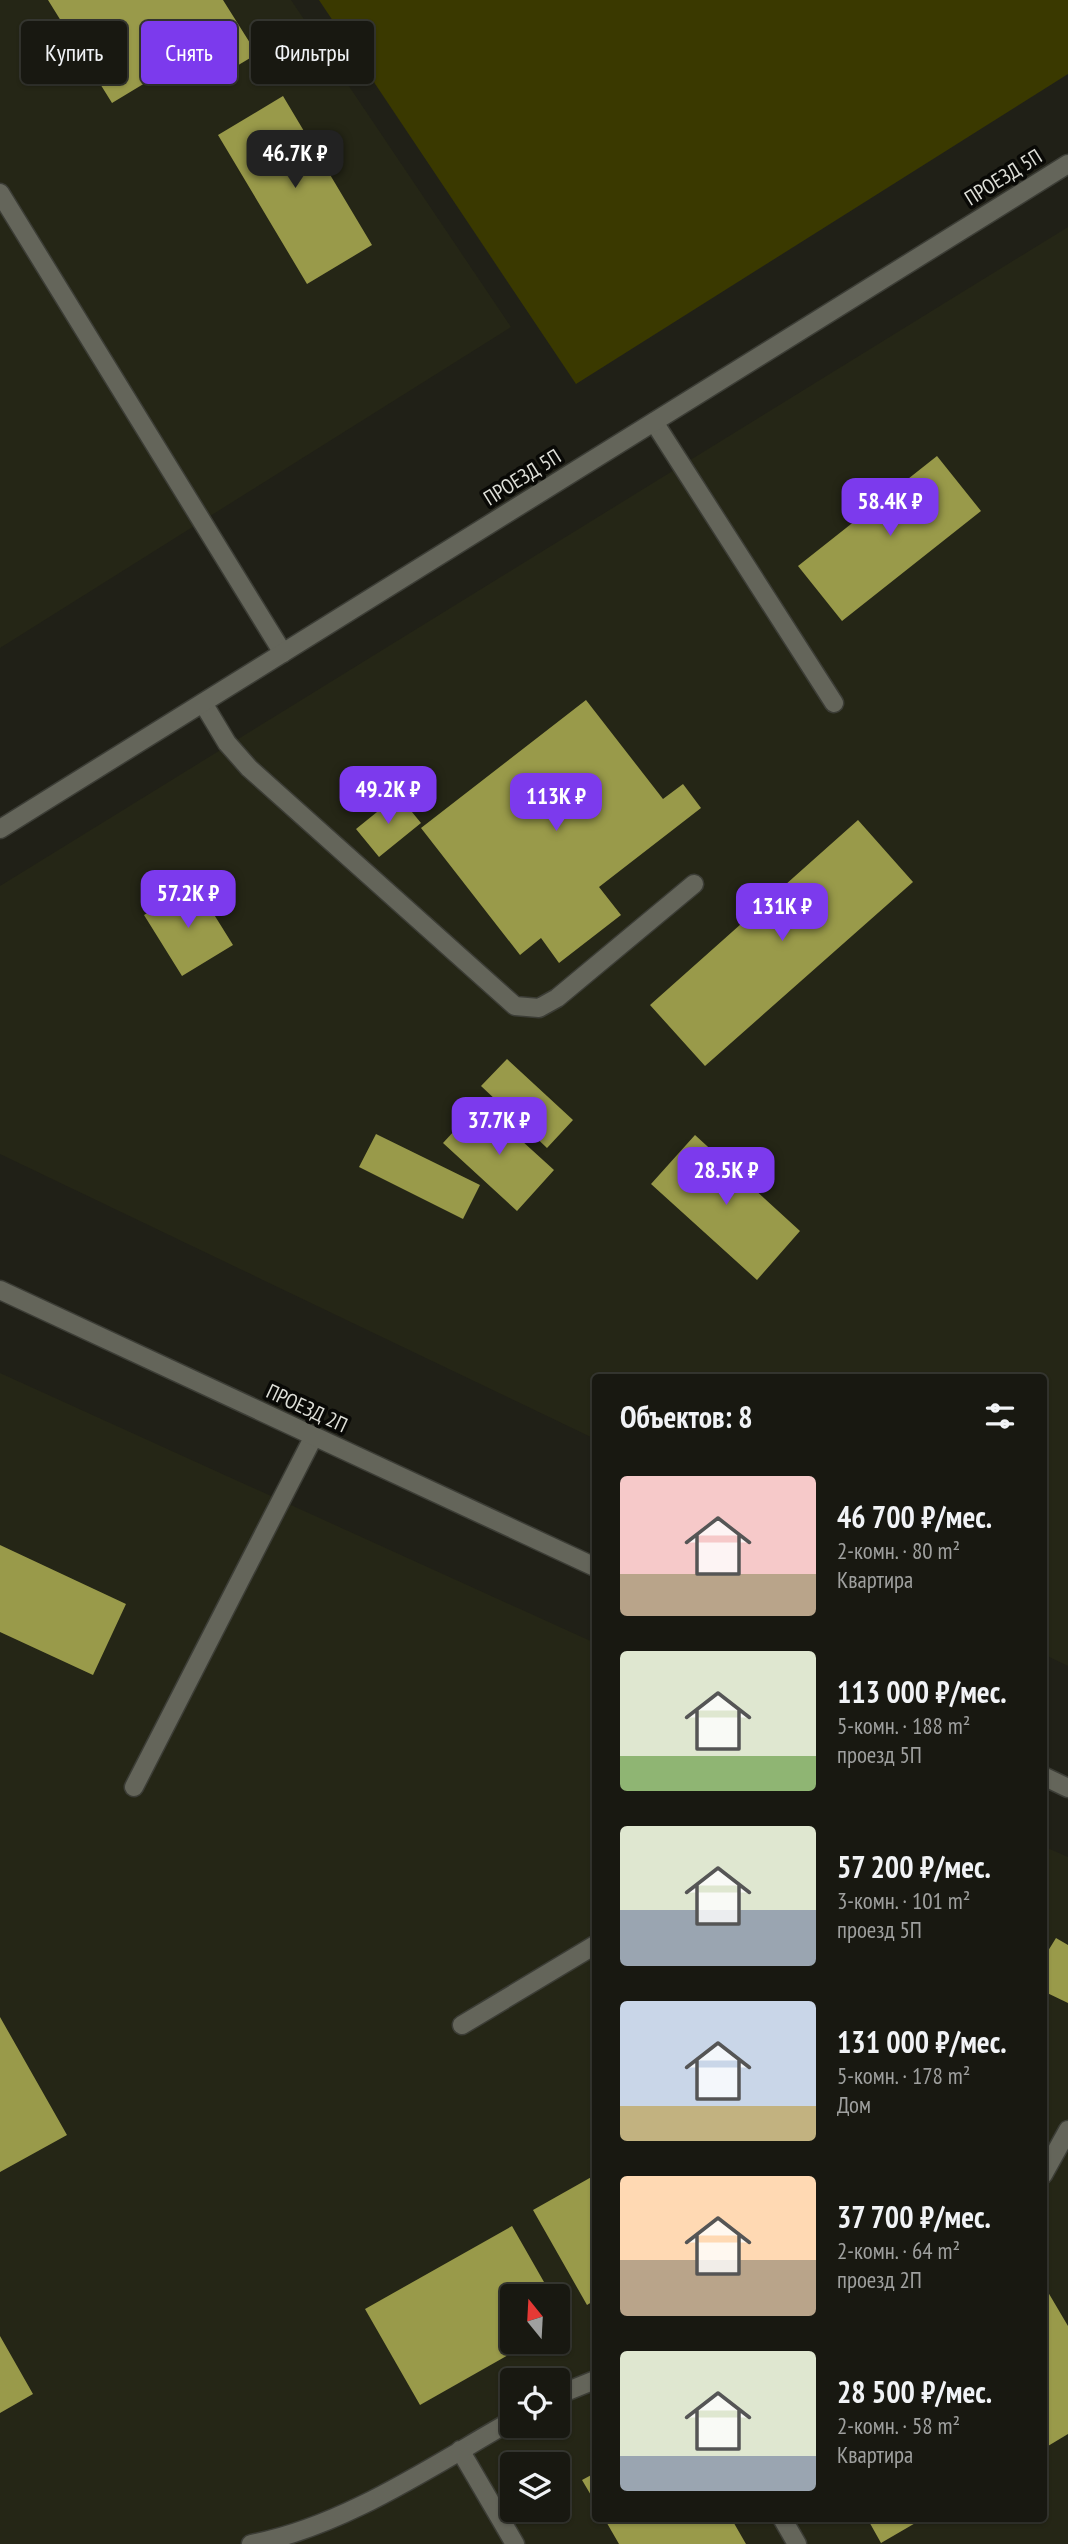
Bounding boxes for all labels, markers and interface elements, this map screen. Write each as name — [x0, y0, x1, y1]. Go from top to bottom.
chip: Купить — [21, 21, 127, 84]
chip: Снять — [141, 21, 237, 84]
chip: Фильтры — [251, 21, 374, 84]
pin: 46.7K ₽ — [230, 130, 360, 190]
text: 46.7K ₽ — [263, 138, 327, 167]
street label: ПРОЕЗД 5П — [959, 143, 1047, 211]
street label: ПРОЕЗД 5П — [478, 443, 566, 511]
pin: 58.4K ₽ — [825, 478, 955, 538]
text: 58.4K ₽ — [858, 486, 922, 515]
pin: 49.2K ₽ — [323, 766, 453, 826]
text: 49.2K ₽ — [356, 774, 420, 803]
pin: 113K ₽ — [499, 774, 613, 833]
text: 113K ₽ — [526, 781, 586, 810]
pin: 57.2K ₽ — [123, 870, 253, 930]
text: 57.2K ₽ — [157, 878, 219, 907]
pin: 131K ₽ — [725, 884, 839, 943]
text: 131K ₽ — [752, 891, 812, 920]
pin: 37.7K ₽ — [434, 1098, 564, 1157]
text: 37.7K ₽ — [468, 1105, 530, 1134]
pin: 28.5K ₽ — [661, 1148, 791, 1207]
text: 28.5K ₽ — [694, 1155, 758, 1184]
street label: ПРОЕЗД 2П — [262, 1378, 352, 1438]
text: Объектов: 8 — [620, 1397, 753, 1436]
icon: filters — [981, 1397, 1019, 1435]
text: 46 700 ₽/мес. — [837, 1497, 992, 1536]
icon: home — [676, 1504, 760, 1588]
text: 2-комн. · 80 m² — [837, 1536, 960, 1565]
text: Квартира — [837, 1565, 913, 1594]
text: 113 000 ₽/мес. — [837, 1672, 1007, 1711]
icon: home — [676, 1679, 760, 1763]
text: 5-комн. · 188 m² — [837, 1711, 970, 1740]
text: проезд 5П — [837, 1740, 922, 1769]
text: 57 200 ₽/мес. — [837, 1847, 991, 1886]
icon: home — [676, 1854, 760, 1938]
text: 3-комн. · 101 m² — [837, 1886, 970, 1915]
text: проезд 5П — [837, 1915, 922, 1944]
text: 131 000 ₽/мес. — [837, 2022, 1007, 2061]
icon: home — [676, 2029, 760, 2113]
text: 5-комн. · 178 m² — [837, 2061, 970, 2090]
text: Дом — [837, 2090, 871, 2119]
text: 37 700 ₽/мес. — [837, 2197, 991, 2236]
icon: home — [676, 2204, 760, 2288]
text: 2-комн. · 64 m² — [837, 2236, 960, 2265]
text: проезд 2П — [837, 2265, 922, 2294]
north arrow — [500, 2284, 570, 2354]
map controls — [500, 2284, 570, 2522]
button: locate — [500, 2368, 570, 2438]
text: 28 500 ₽/мес. — [837, 2372, 992, 2411]
icon: home — [676, 2379, 760, 2463]
text: 2-комн. · 58 m² — [837, 2411, 960, 2440]
text: Квартира — [837, 2440, 913, 2469]
button: layers — [500, 2452, 570, 2522]

